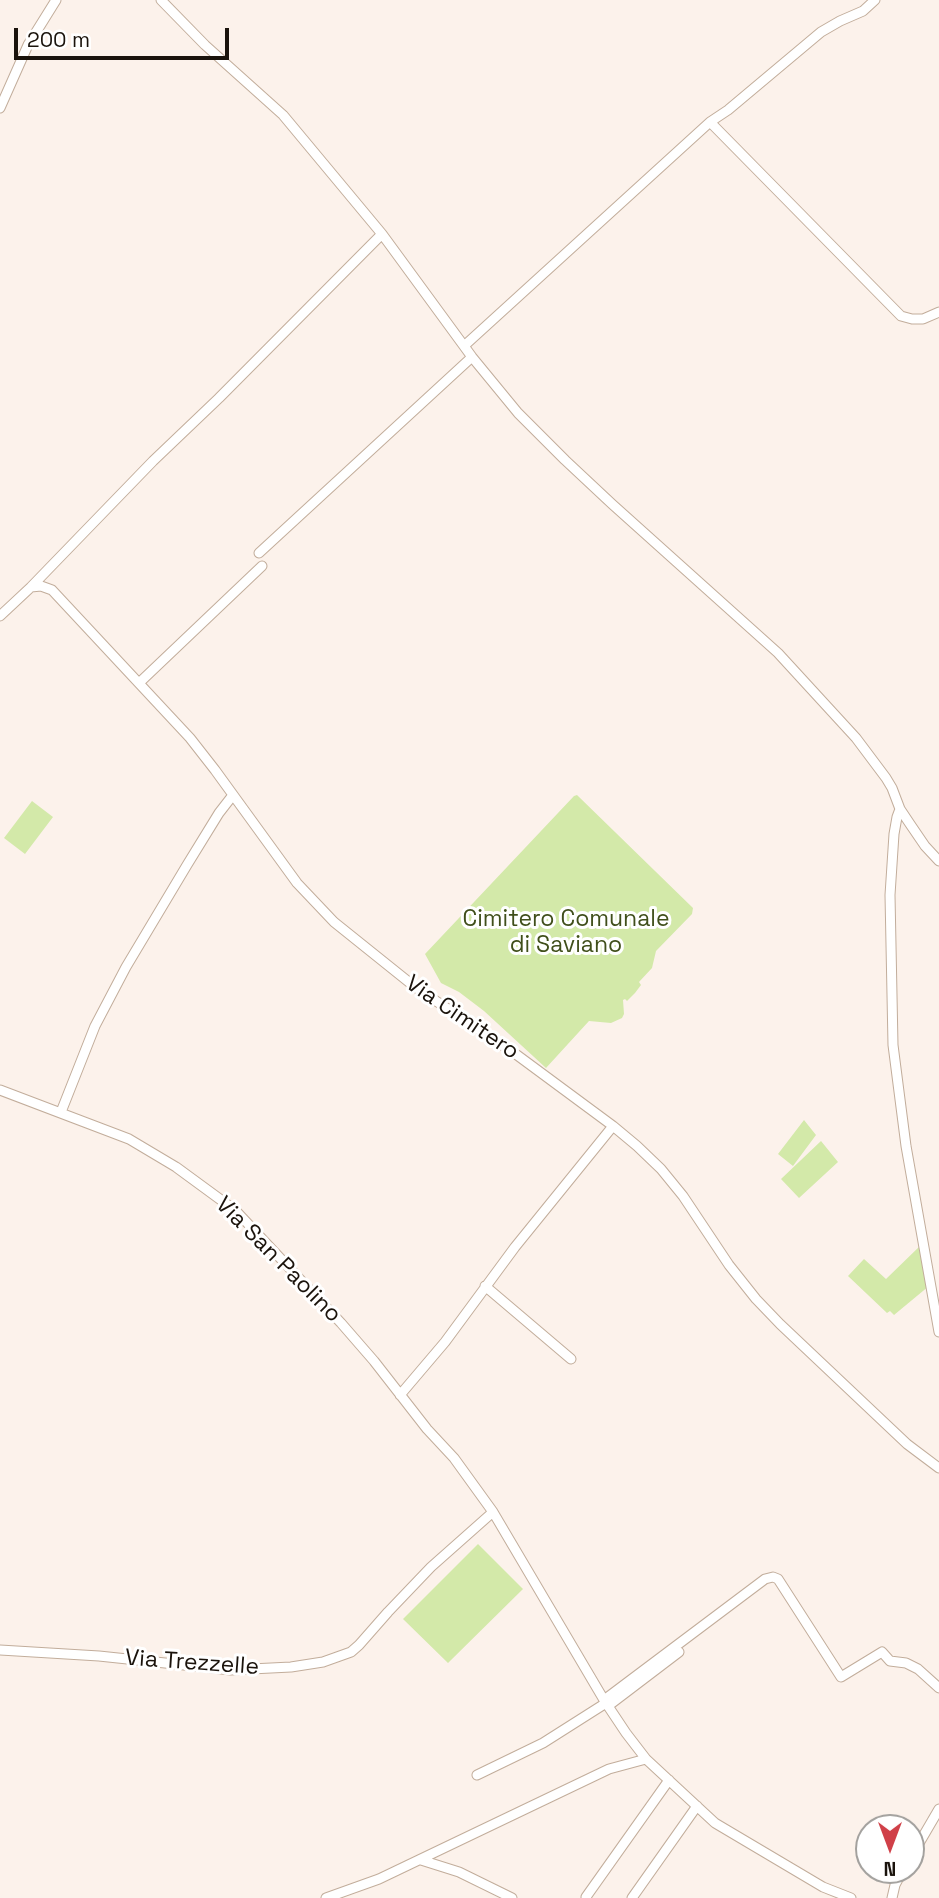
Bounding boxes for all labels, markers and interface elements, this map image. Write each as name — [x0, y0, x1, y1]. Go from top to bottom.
scale bar — [18, 14, 233, 58]
text: 200 m — [27, 26, 90, 53]
park label: Cimitero Comunale di Saviano — [462, 906, 670, 960]
street label: Via Cimitero — [400, 970, 524, 1066]
street label: Via San Paolino — [209, 1191, 347, 1329]
street label: Via Trezzelle — [124, 1645, 260, 1681]
north arrow — [855, 1814, 925, 1884]
text: N — [884, 1856, 896, 1881]

